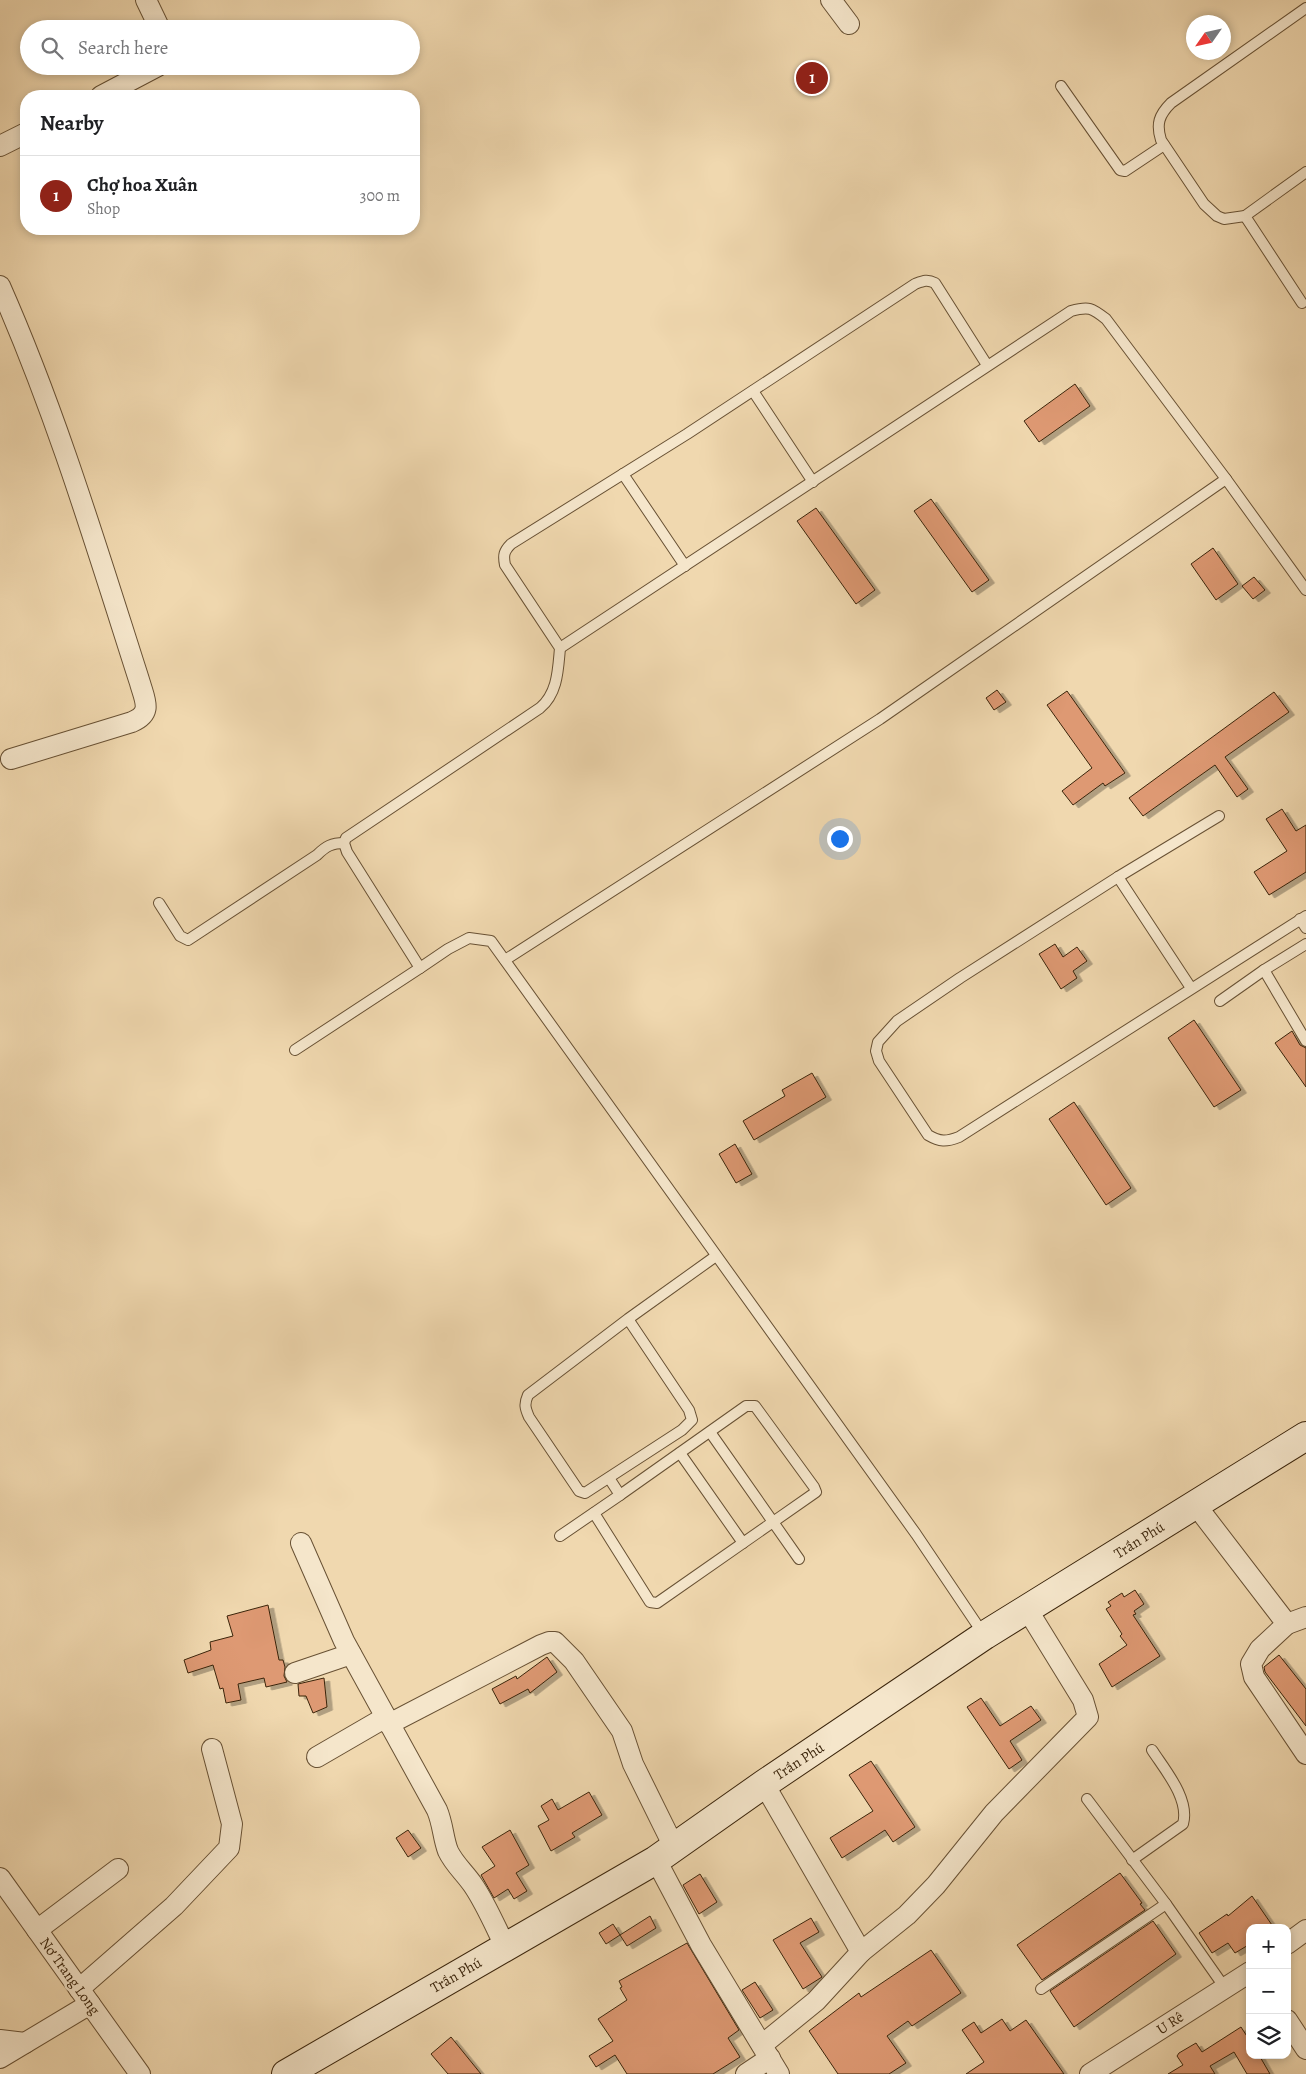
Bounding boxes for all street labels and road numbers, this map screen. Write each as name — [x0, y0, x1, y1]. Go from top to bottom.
street label: Trần Phú — [1110, 1516, 1169, 1563]
street label: Trần Phú — [770, 1737, 829, 1785]
street label: Nơ Trang Long — [35, 1933, 105, 2019]
street label: Trần Phú — [427, 1952, 486, 1998]
street label: U Rê — [1153, 2007, 1188, 2039]

